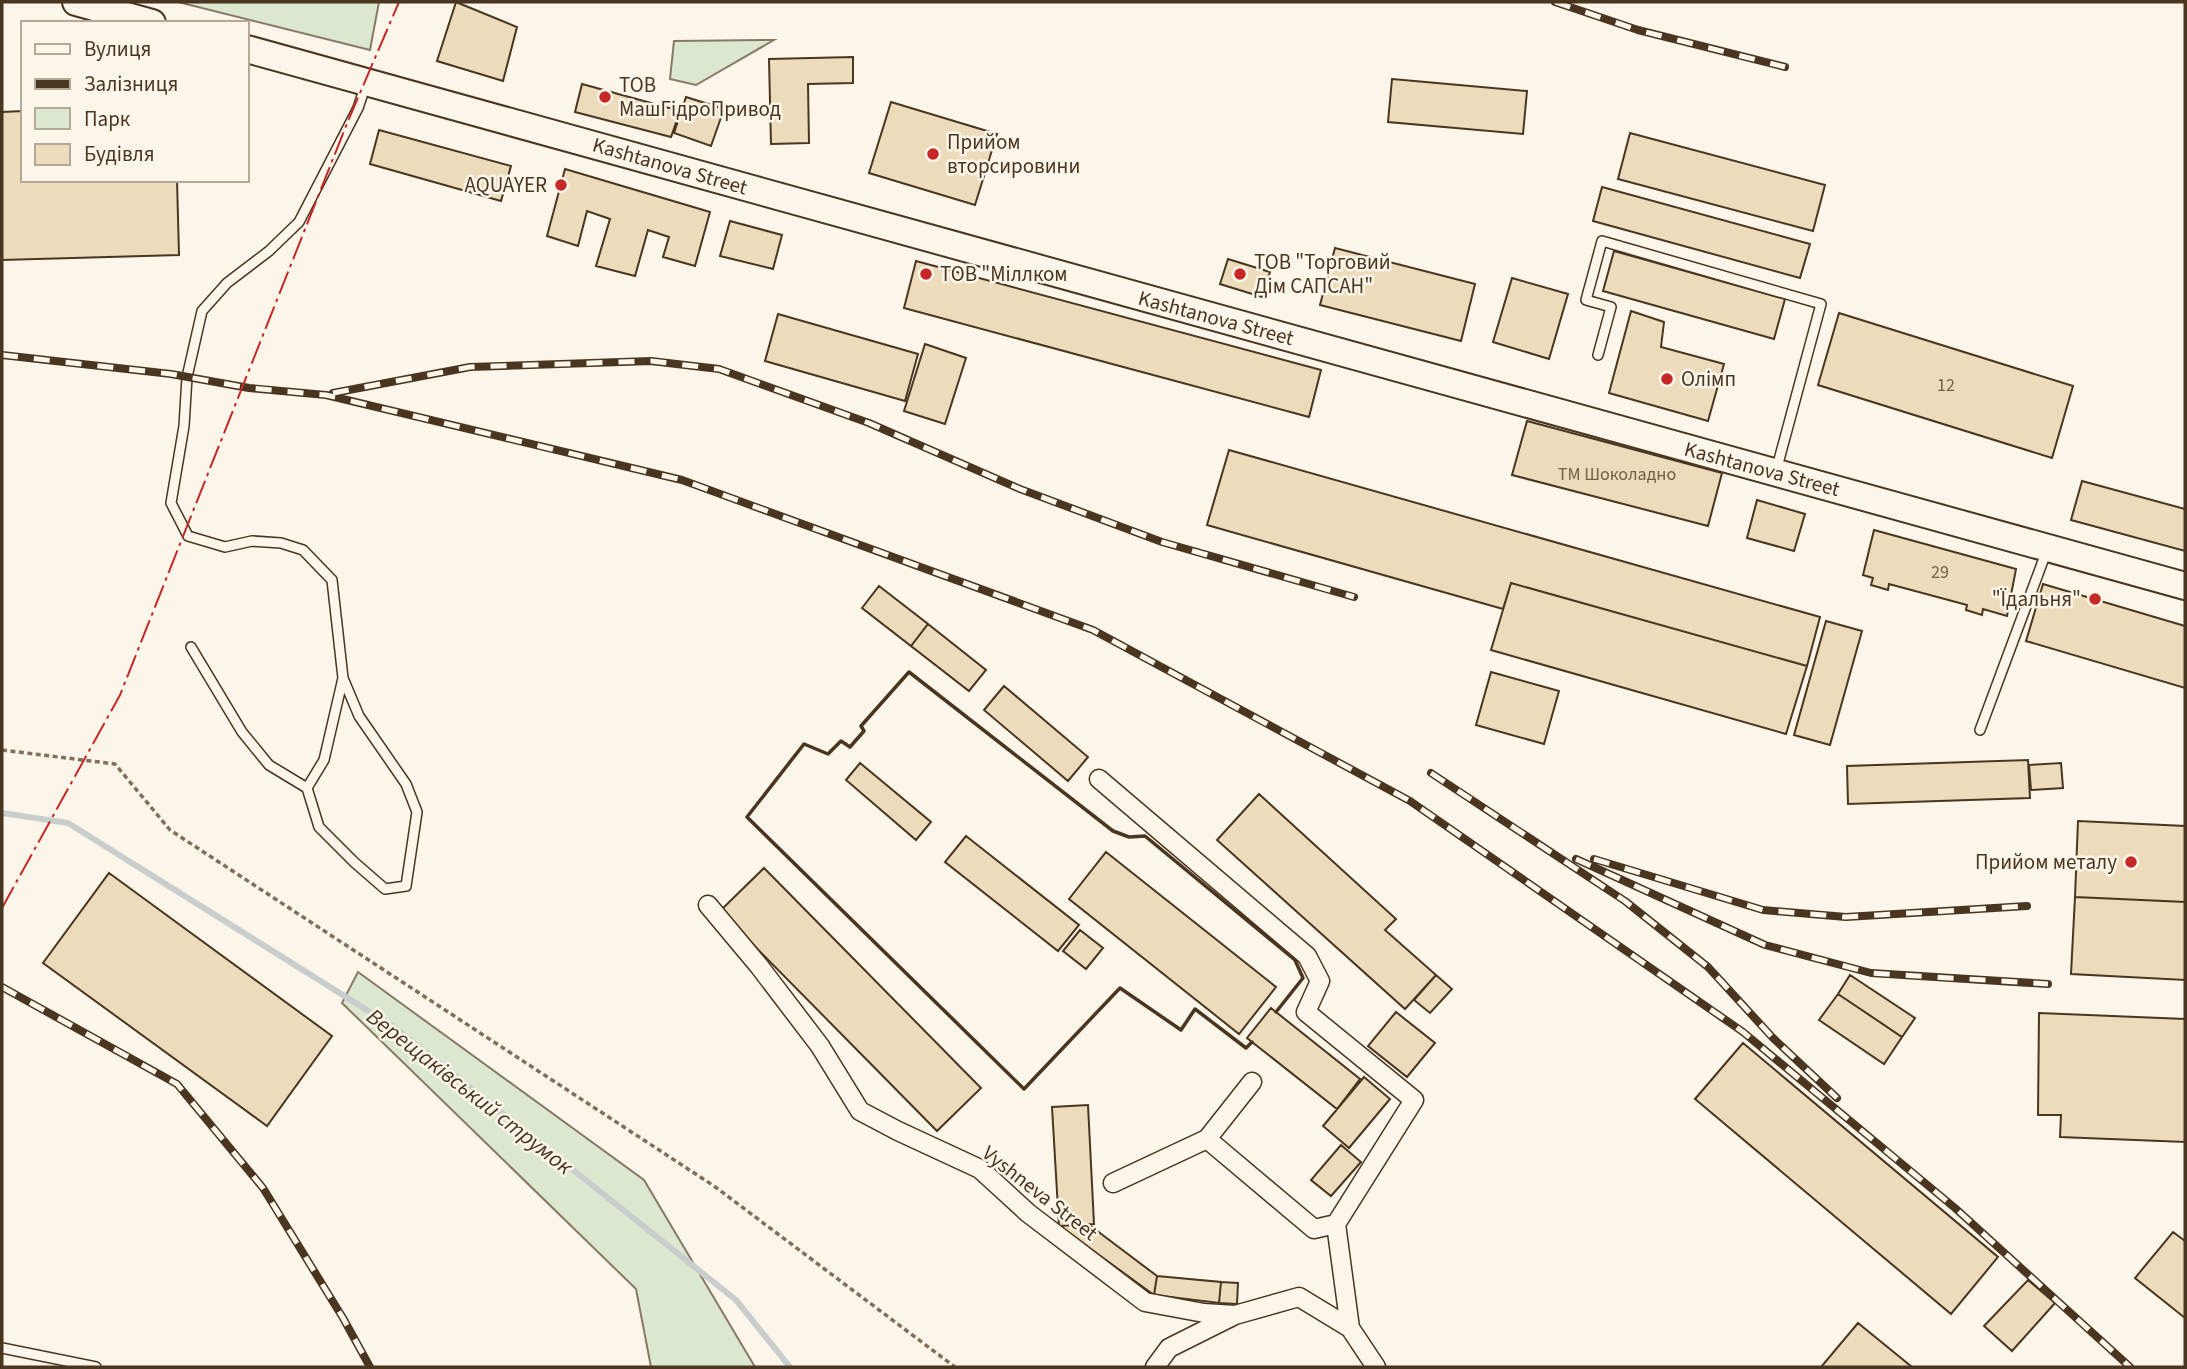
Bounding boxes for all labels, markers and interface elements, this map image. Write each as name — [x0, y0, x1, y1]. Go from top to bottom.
legend — [21, 21, 248, 182]
text: Вулиця — [84, 34, 151, 64]
text: Залізниця — [84, 69, 178, 99]
place label: ТОВ МашГідроПривод — [619, 70, 781, 124]
marker: ТОВ МашГідроПривод — [597, 89, 613, 105]
text: Парк — [84, 104, 131, 134]
place label: Прийом вторсировини — [947, 127, 1080, 181]
street label: Kashtanova Street — [589, 130, 751, 202]
text: Будівля — [84, 139, 155, 169]
marker: Прийом вторсировини — [925, 146, 941, 162]
place label: AQUAYER — [465, 170, 547, 200]
marker: AQUAYER — [553, 177, 569, 193]
place label: ТОВ "Торговий Дім САПСАН" — [1254, 247, 1391, 301]
place label: ТОВ "Міллком — [940, 259, 1068, 289]
marker: ТОВ "Міллком — [918, 266, 934, 282]
marker: ТОВ "Торговий Дім САПСАН" — [1232, 266, 1248, 282]
street label: Kashtanova Street — [1135, 283, 1297, 353]
place label: Олімп — [1681, 364, 1736, 394]
marker: Олімп — [1659, 371, 1675, 387]
house number: 12 — [1937, 373, 1955, 398]
street label: Kashtanova Street — [1681, 434, 1843, 504]
house number: ТМ Шоколадно — [1558, 462, 1676, 487]
house number: 29 — [1931, 560, 1949, 585]
place label: "Їдальня" — [1992, 584, 2081, 614]
marker: "Їдальня" — [2087, 591, 2103, 607]
place label: Прийом металу — [1975, 847, 2117, 877]
marker: Прийом металу — [2123, 854, 2139, 870]
water label: Верещаківський струмок — [359, 1000, 581, 1183]
street label: Vyshneva Street — [976, 1138, 1104, 1248]

